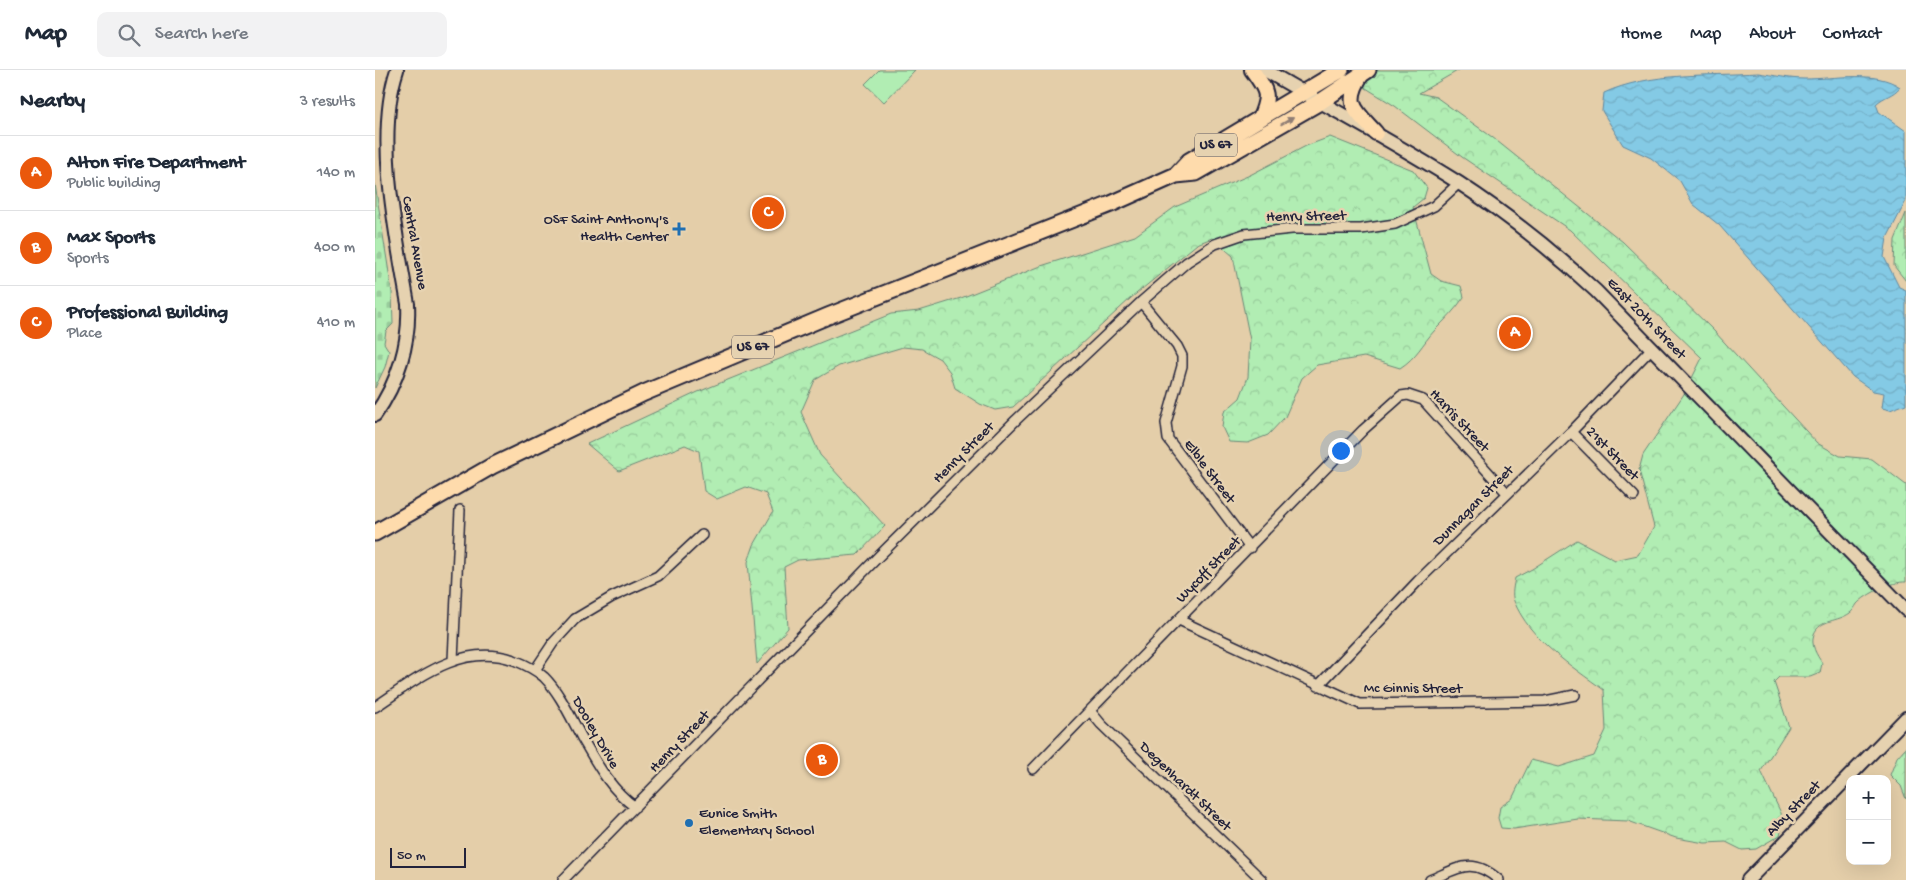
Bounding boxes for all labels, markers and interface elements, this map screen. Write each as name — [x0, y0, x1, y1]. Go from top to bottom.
search box — [97, 12, 447, 57]
text: Map — [25, 20, 67, 49]
icon: search — [115, 21, 143, 49]
text: Search here — [155, 23, 248, 46]
text: Home — [1620, 24, 1662, 45]
text: Map — [1690, 24, 1721, 45]
text: About — [1749, 24, 1795, 45]
text: Contact — [1823, 24, 1881, 45]
text: Nearby — [20, 90, 85, 115]
text: 3 results — [300, 93, 355, 112]
one-way arrow — [1279, 117, 1294, 125]
road number: US 67 — [1195, 134, 1237, 156]
text: Alton Fire Department — [67, 152, 245, 175]
text: A — [31, 164, 41, 183]
text: 140 m — [317, 164, 355, 183]
text: Public building — [67, 175, 161, 194]
pin: C — [752, 194, 784, 232]
street label: Central Avenue — [397, 195, 431, 291]
street label: Henry Street — [1266, 207, 1348, 227]
place label: OSF Saint Anthony's Health Center — [544, 211, 670, 246]
marker: OSF Saint Anthony's Health Center — [672, 222, 686, 236]
text: Max Sports — [67, 227, 155, 250]
text: B — [32, 239, 40, 258]
text: 400 m — [314, 239, 355, 258]
text: Sports — [67, 250, 109, 269]
street label: East 20th Street — [1603, 274, 1691, 365]
text: Professional Building — [67, 302, 228, 325]
text: C — [32, 314, 40, 333]
text: 410 m — [317, 314, 355, 333]
pin: A — [1499, 314, 1531, 352]
text: Place — [67, 325, 102, 344]
road number: US 67 — [732, 336, 774, 358]
street label: Harris Street — [1425, 386, 1494, 458]
street label: Henry Street — [929, 417, 1000, 488]
street label: 21st Street — [1582, 423, 1644, 486]
street label: Elble Street — [1179, 437, 1240, 509]
your location — [1328, 438, 1354, 464]
street label: Dunnagan Street — [1429, 461, 1519, 551]
street label: Wycoff Street — [1173, 532, 1247, 607]
street label: Mc Ginnis Street — [1364, 680, 1464, 698]
street label: Dooley Drive — [567, 693, 623, 772]
street label: Henry Street — [646, 706, 715, 777]
street label: Degenhardt Street — [1134, 738, 1236, 837]
pin: B — [806, 741, 838, 779]
map controls — [1846, 775, 1891, 865]
button: + — [1846, 775, 1891, 820]
street label: Alby Street — [1763, 776, 1826, 841]
place label: Eunice Smith Elementary School — [699, 805, 815, 840]
marker: Eunice Smith Elementary School — [683, 817, 695, 829]
button: − — [1846, 820, 1891, 865]
scale bar — [390, 845, 466, 868]
text: 50 m — [397, 848, 426, 865]

